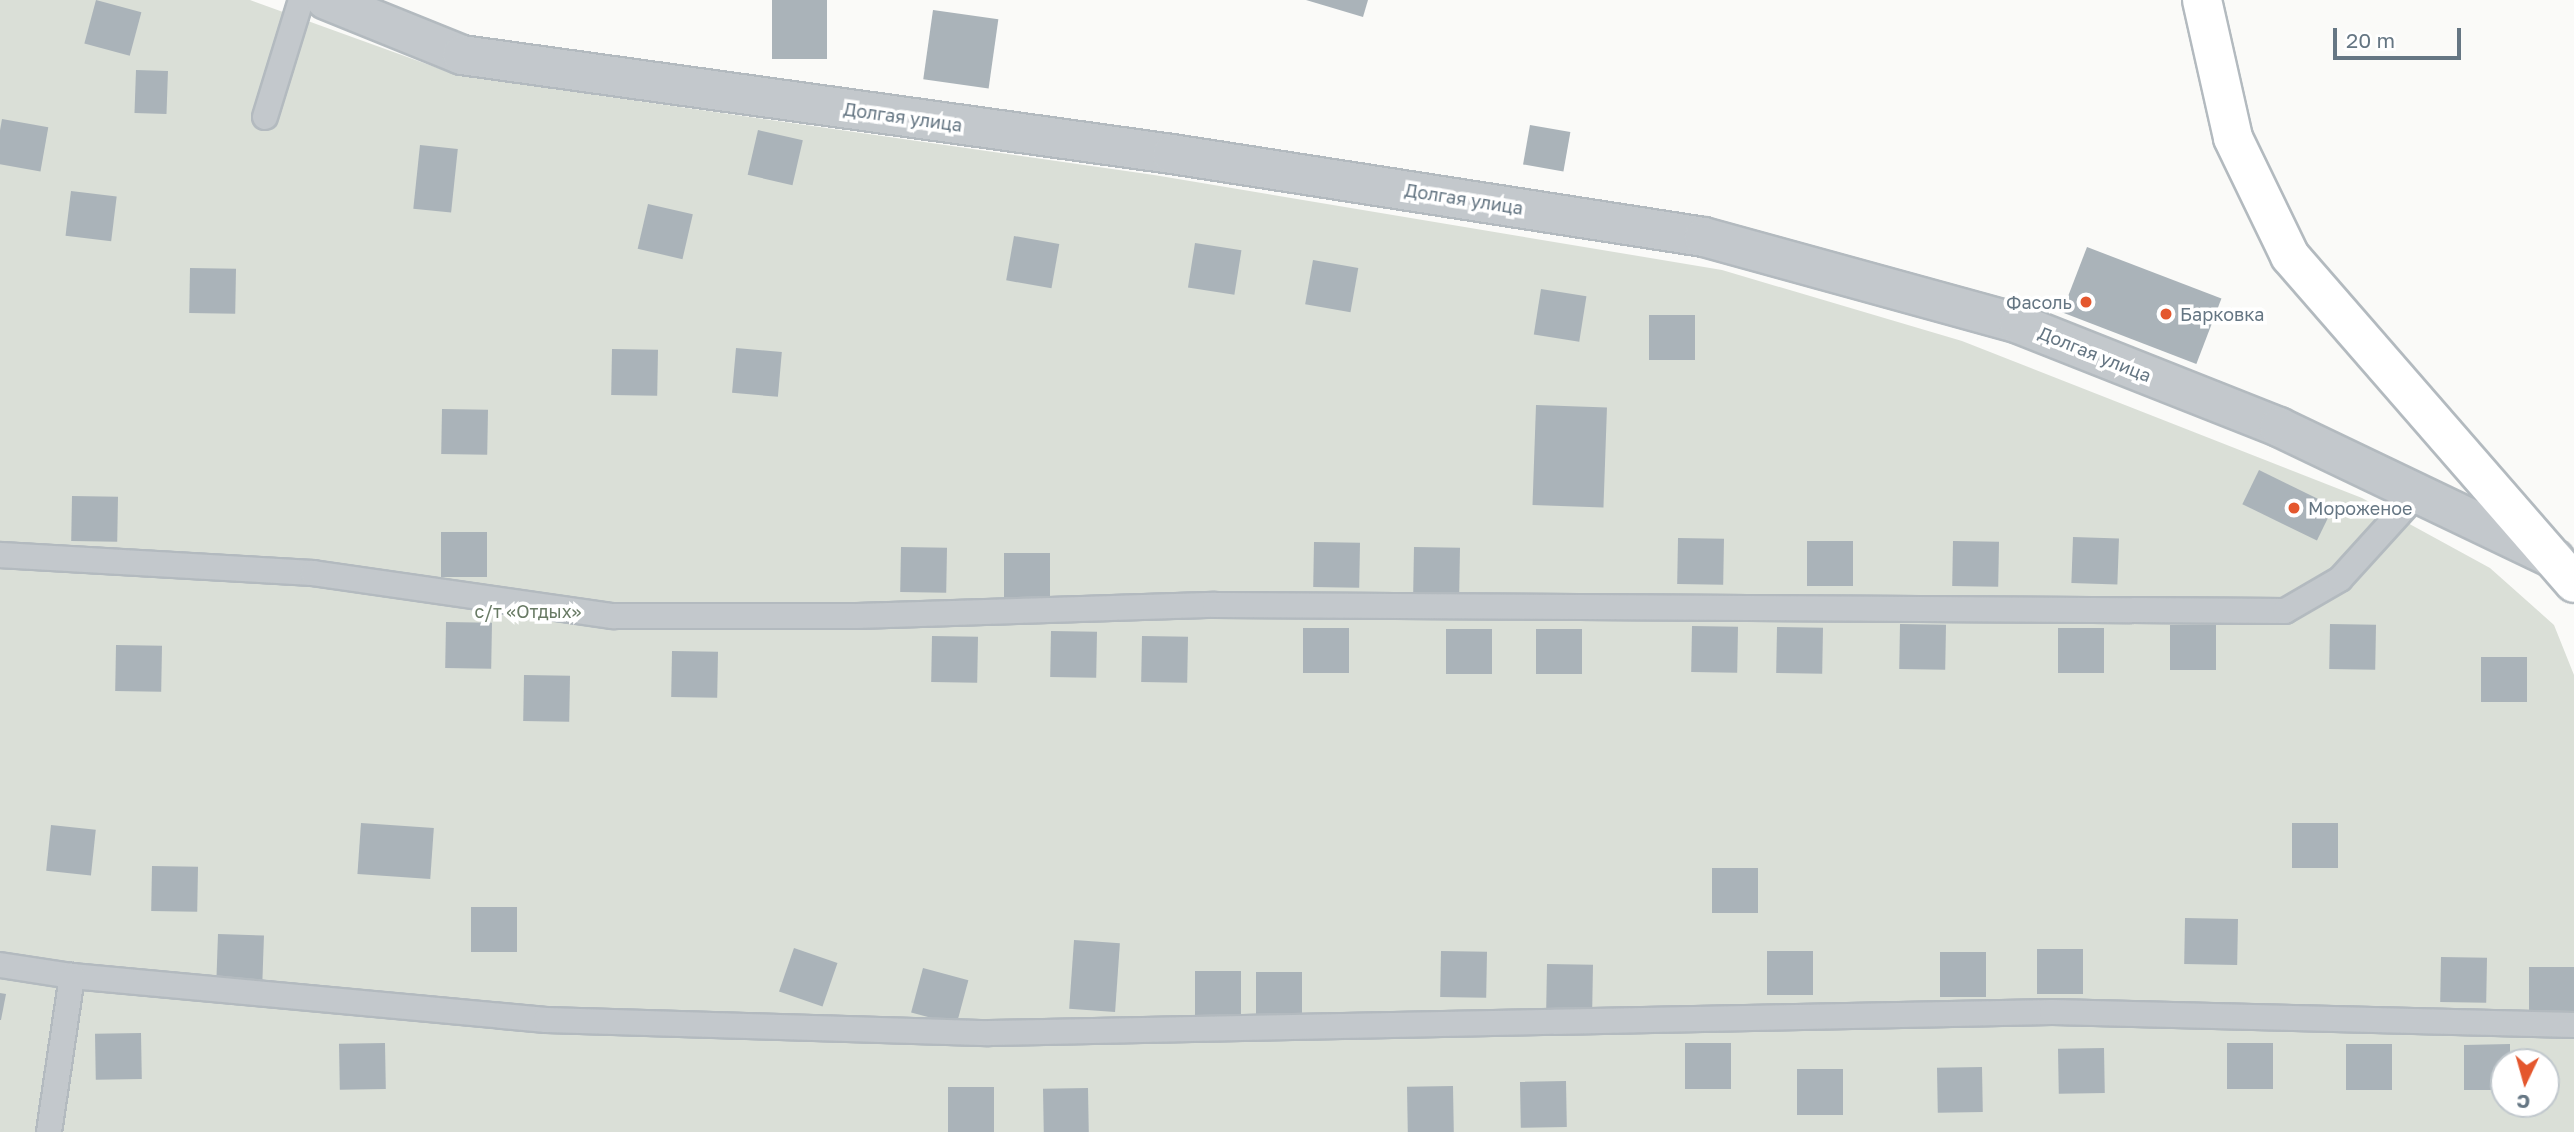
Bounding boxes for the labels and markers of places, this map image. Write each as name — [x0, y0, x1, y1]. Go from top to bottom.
place label: Фасоль — [2006, 291, 2072, 313]
marker: Фасоль — [2078, 294, 2094, 310]
place label: Барковка — [2180, 303, 2265, 325]
marker: Барковка — [2158, 306, 2174, 322]
place label: Мороженое — [2308, 497, 2412, 519]
marker: Мороженое — [2286, 500, 2302, 516]

